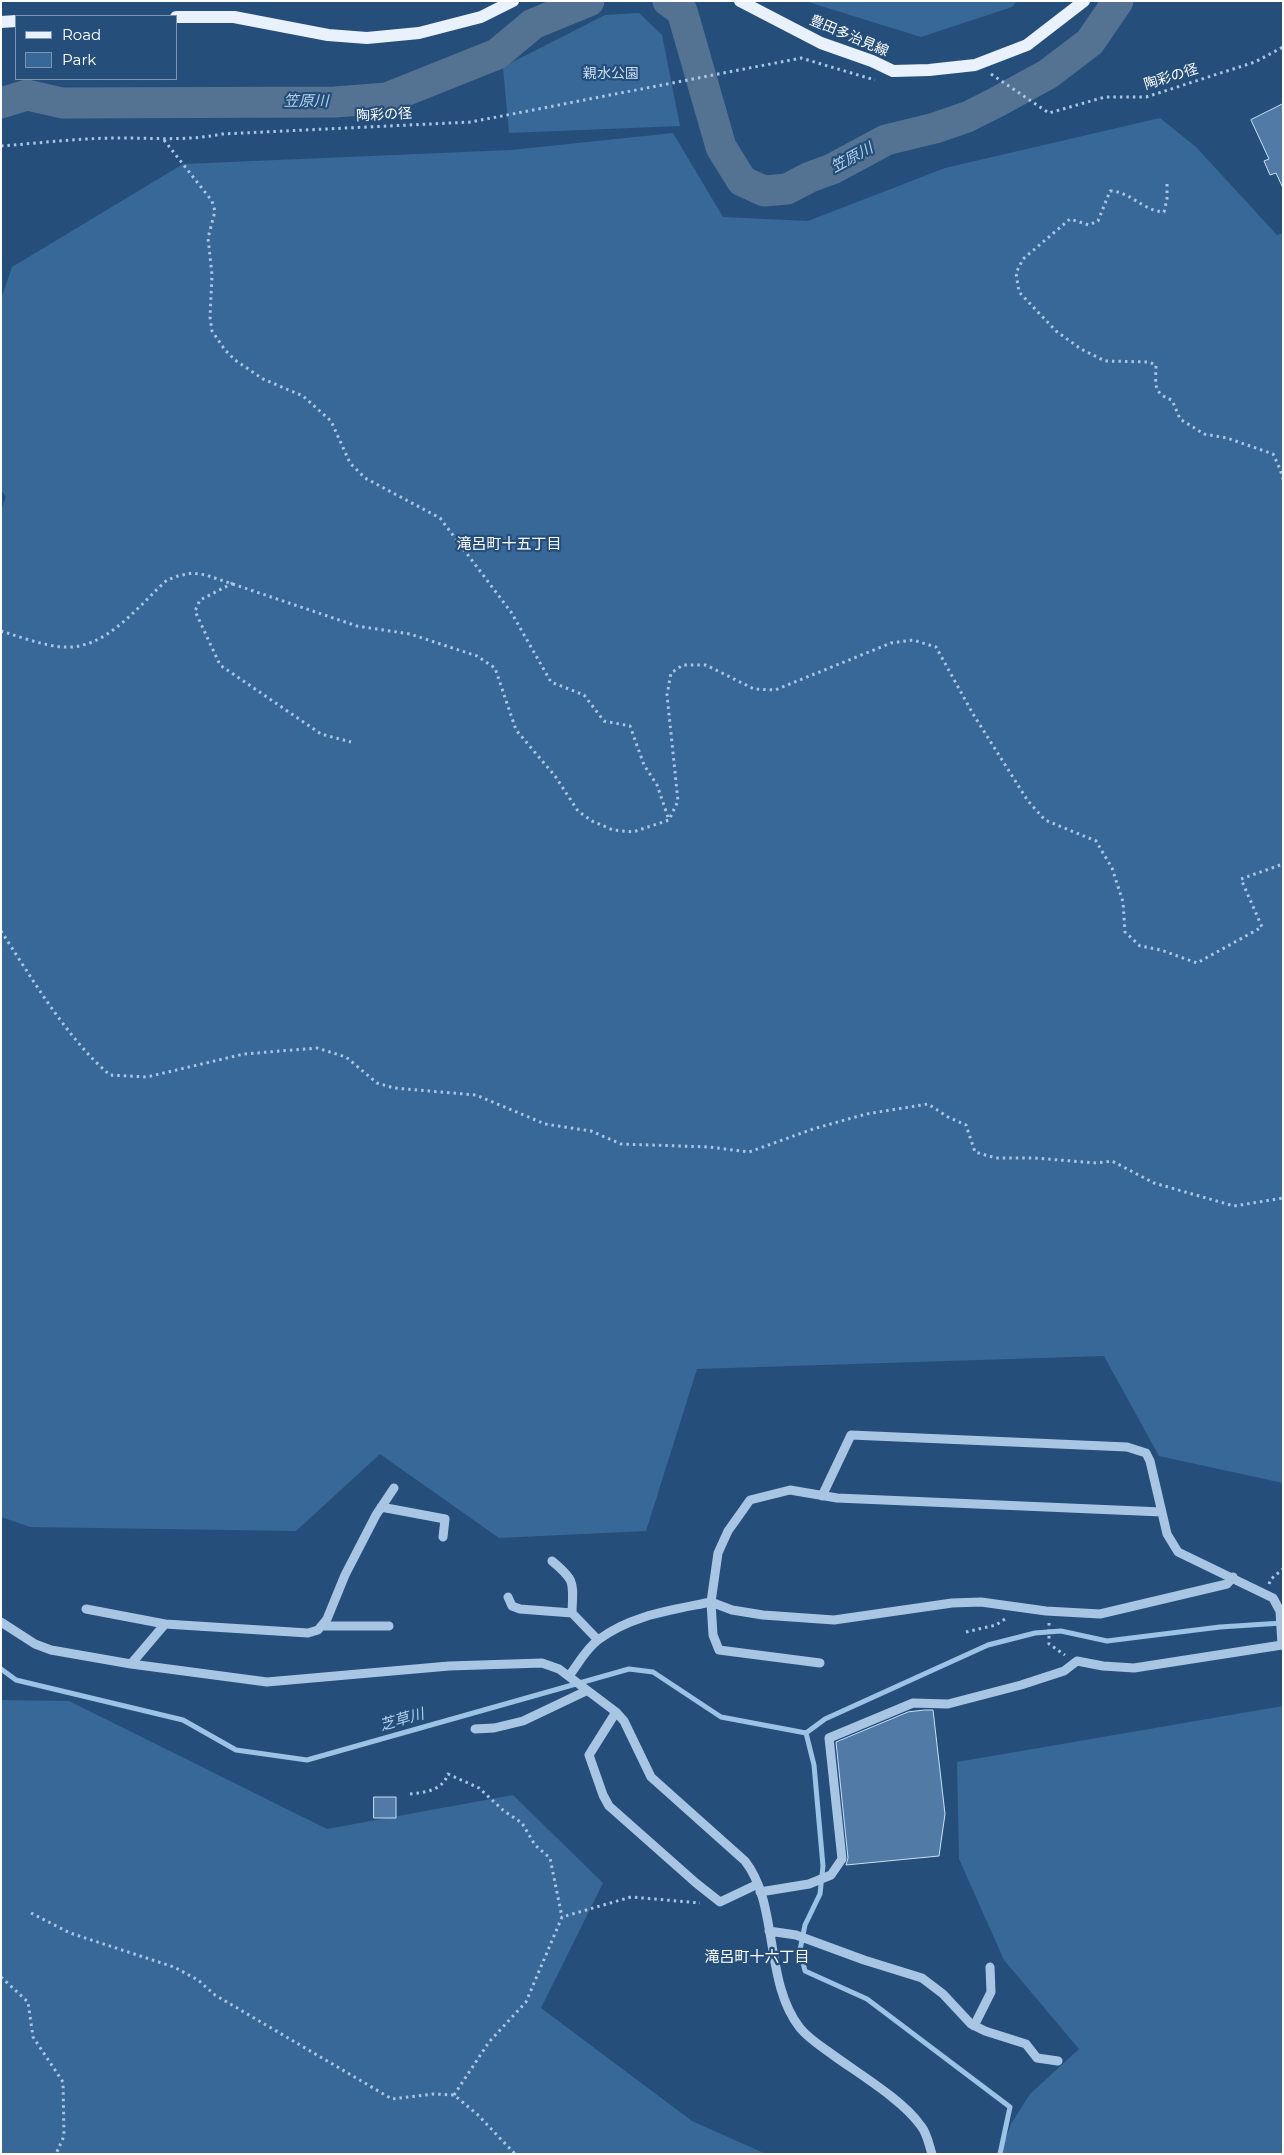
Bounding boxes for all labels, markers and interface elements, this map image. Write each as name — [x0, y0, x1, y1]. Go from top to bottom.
street label: 豊田多治見線 — [807, 12, 891, 60]
legend — [15, 15, 178, 80]
text: Road — [62, 25, 101, 44]
text: Park — [62, 50, 96, 69]
street label: 陶彩の径 — [1142, 61, 1200, 93]
park label: 親水公園 — [583, 66, 639, 82]
water label: 笠原川 — [284, 93, 328, 111]
street label: 陶彩の径 — [356, 105, 412, 125]
water label: 笠原川 — [828, 139, 876, 177]
district label: 滝呂町十五丁目 — [457, 536, 561, 554]
water label: 芝草川 — [378, 1705, 426, 1735]
district label: 滝呂町十六丁目 — [705, 1949, 809, 1967]

